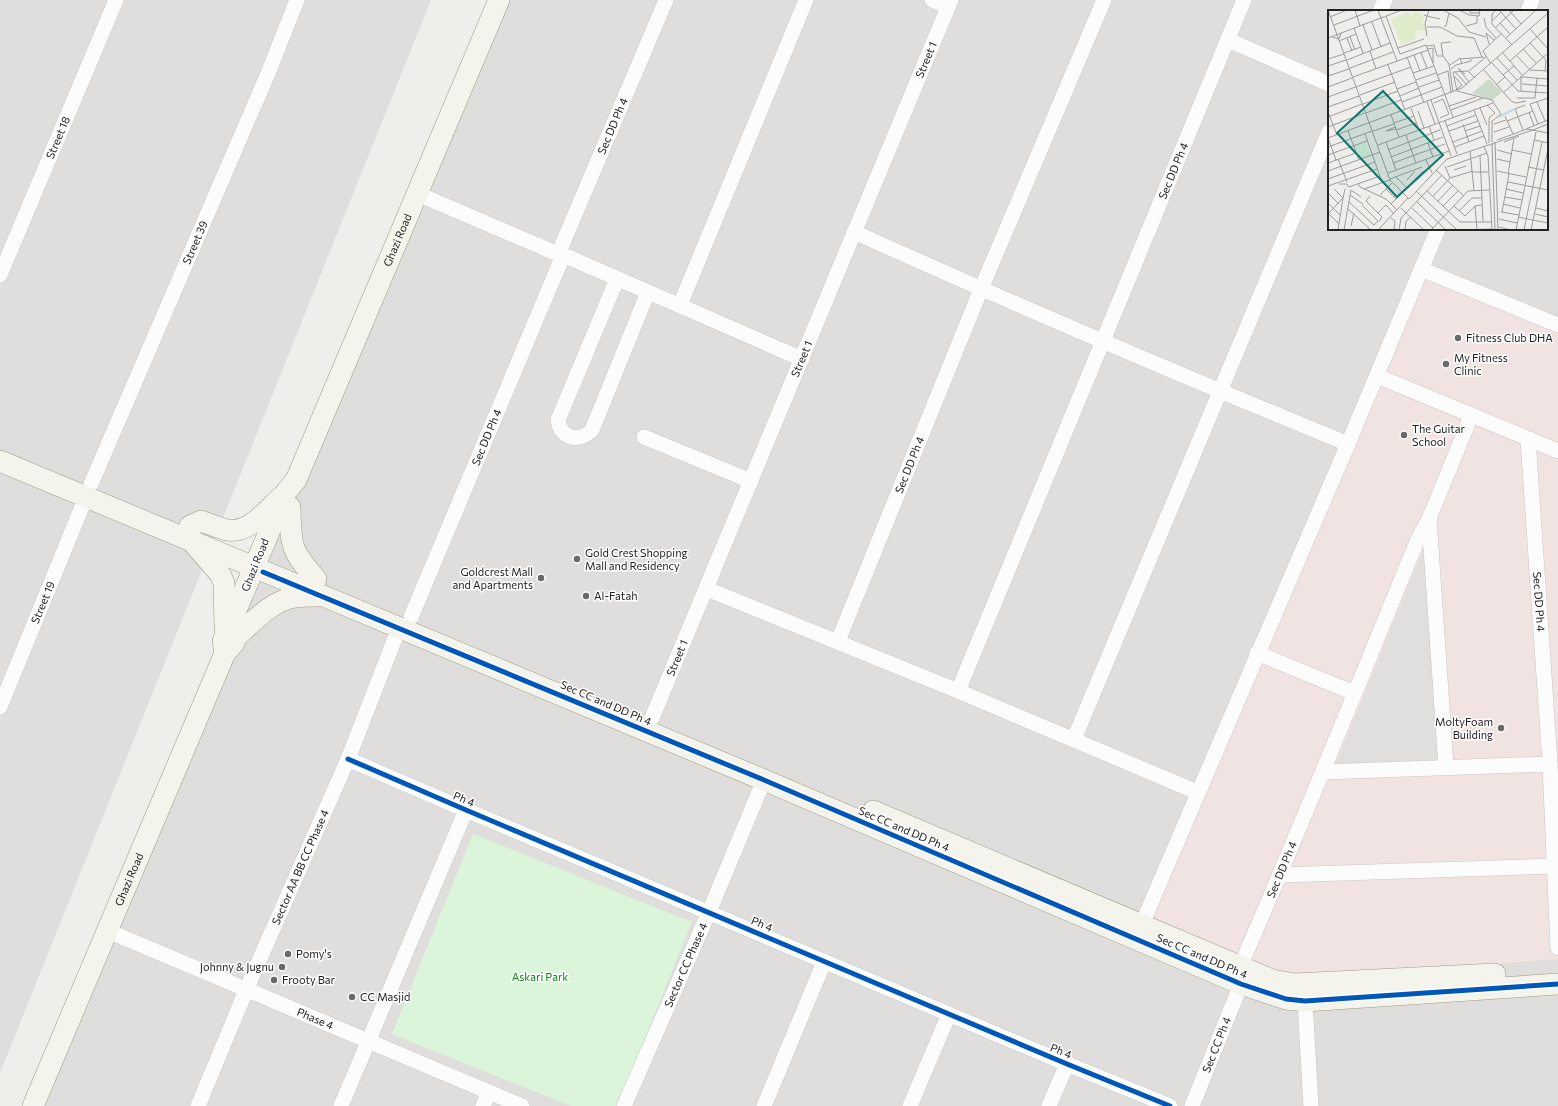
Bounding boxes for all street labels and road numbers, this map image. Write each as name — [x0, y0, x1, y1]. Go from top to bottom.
street label: Street 1 — [912, 40, 939, 80]
street label: Sec DD Ph 4 — [594, 95, 630, 156]
street label: Street 18 — [43, 114, 72, 161]
street label: Sec DD Ph 4 — [1155, 140, 1190, 201]
street label: Ghazi Road — [380, 211, 414, 268]
street label: Street 39 — [180, 218, 210, 266]
street label: Street 1 — [788, 339, 814, 379]
street label: Sec DD Ph 4 — [469, 406, 504, 467]
street label: Sec DD Ph 4 — [892, 434, 927, 495]
street label: Ghazi Road — [238, 536, 271, 593]
street label: Sec DD Ph 4 — [1531, 571, 1548, 632]
street label: Street 19 — [28, 579, 57, 625]
street label: Street 1 — [663, 638, 690, 678]
street label: Sec CC and DD Ph 4 — [559, 677, 654, 728]
street label: Ph 4 — [452, 788, 477, 809]
street label: Sec CC and DD Ph 4 — [857, 803, 952, 854]
street label: Sector AA BB CC Phase 4 — [269, 807, 331, 926]
street label: Sec DD Ph 4 — [1264, 839, 1299, 900]
street label: Ghazi Road — [112, 851, 146, 908]
street label: Ph 4 — [750, 913, 775, 934]
street label: Sector CC Phase 4 — [661, 920, 710, 1009]
street label: Sec CC and DD Ph 4 — [1155, 930, 1250, 981]
street label: Phase 4 — [295, 1005, 336, 1032]
street label: Sec CC Ph 4 — [1199, 1014, 1233, 1074]
street label: Ph 4 — [1049, 1040, 1074, 1061]

